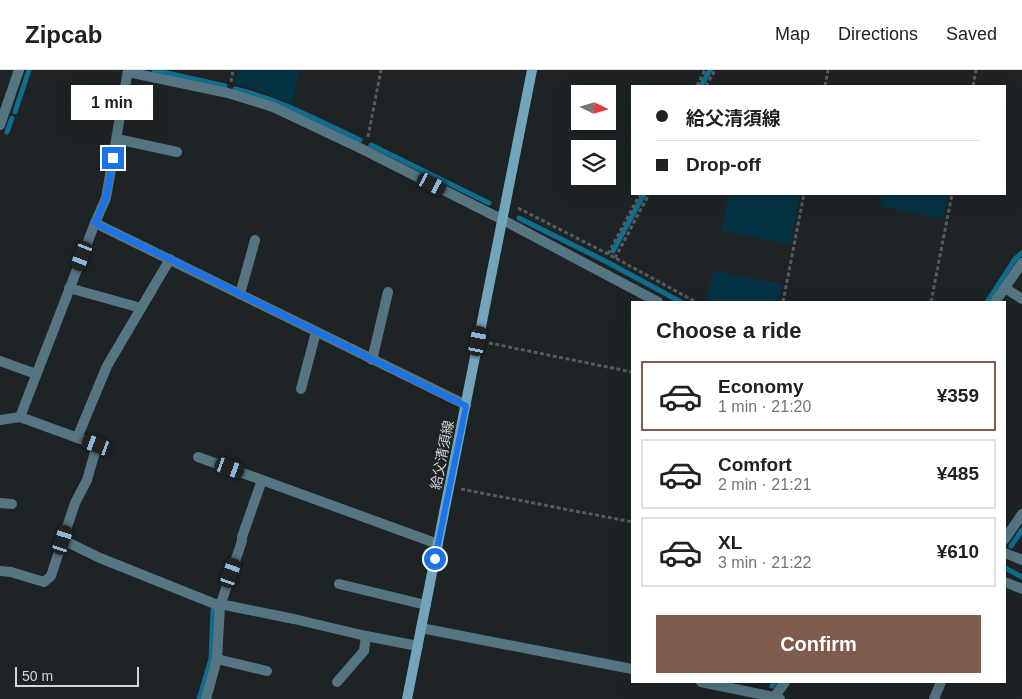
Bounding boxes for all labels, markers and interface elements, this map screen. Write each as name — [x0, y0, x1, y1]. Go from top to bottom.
text: Zipcab — [25, 21, 102, 48]
text: Map — [775, 24, 810, 44]
text: Directions — [838, 24, 918, 44]
text: Saved — [946, 24, 997, 44]
north arrow — [571, 85, 616, 130]
map controls — [571, 85, 616, 185]
callout: 1 min — [72, 86, 154, 121]
text: 1 min — [91, 94, 133, 111]
text: 給父清須線 — [686, 108, 781, 129]
button: layers — [571, 140, 616, 185]
route end — [102, 147, 124, 169]
text: Drop-off — [686, 154, 761, 175]
car — [415, 171, 448, 197]
car — [69, 239, 94, 273]
text: Choose a ride — [656, 318, 801, 343]
car — [467, 325, 488, 357]
icon: car — [658, 374, 703, 419]
text: Economy — [718, 376, 804, 397]
text: ¥359 — [937, 385, 979, 406]
text: 1 min · 21:20 — [718, 398, 811, 415]
street label: 給父清須線 — [427, 419, 457, 491]
car — [80, 433, 113, 457]
icon: car — [658, 452, 703, 497]
text: Comfort — [718, 454, 792, 475]
car — [213, 456, 246, 480]
text: ¥485 — [937, 463, 979, 484]
text: 2 min · 21:21 — [718, 476, 811, 493]
car — [51, 523, 74, 557]
icon: car — [658, 530, 703, 575]
text: XL — [718, 532, 742, 553]
text: ¥610 — [937, 541, 979, 562]
route start — [424, 548, 446, 570]
text: 3 min · 21:22 — [718, 554, 811, 571]
car — [219, 556, 242, 590]
button: Confirm — [656, 615, 981, 673]
scale bar — [15, 664, 139, 687]
text: 50 m — [22, 668, 53, 684]

